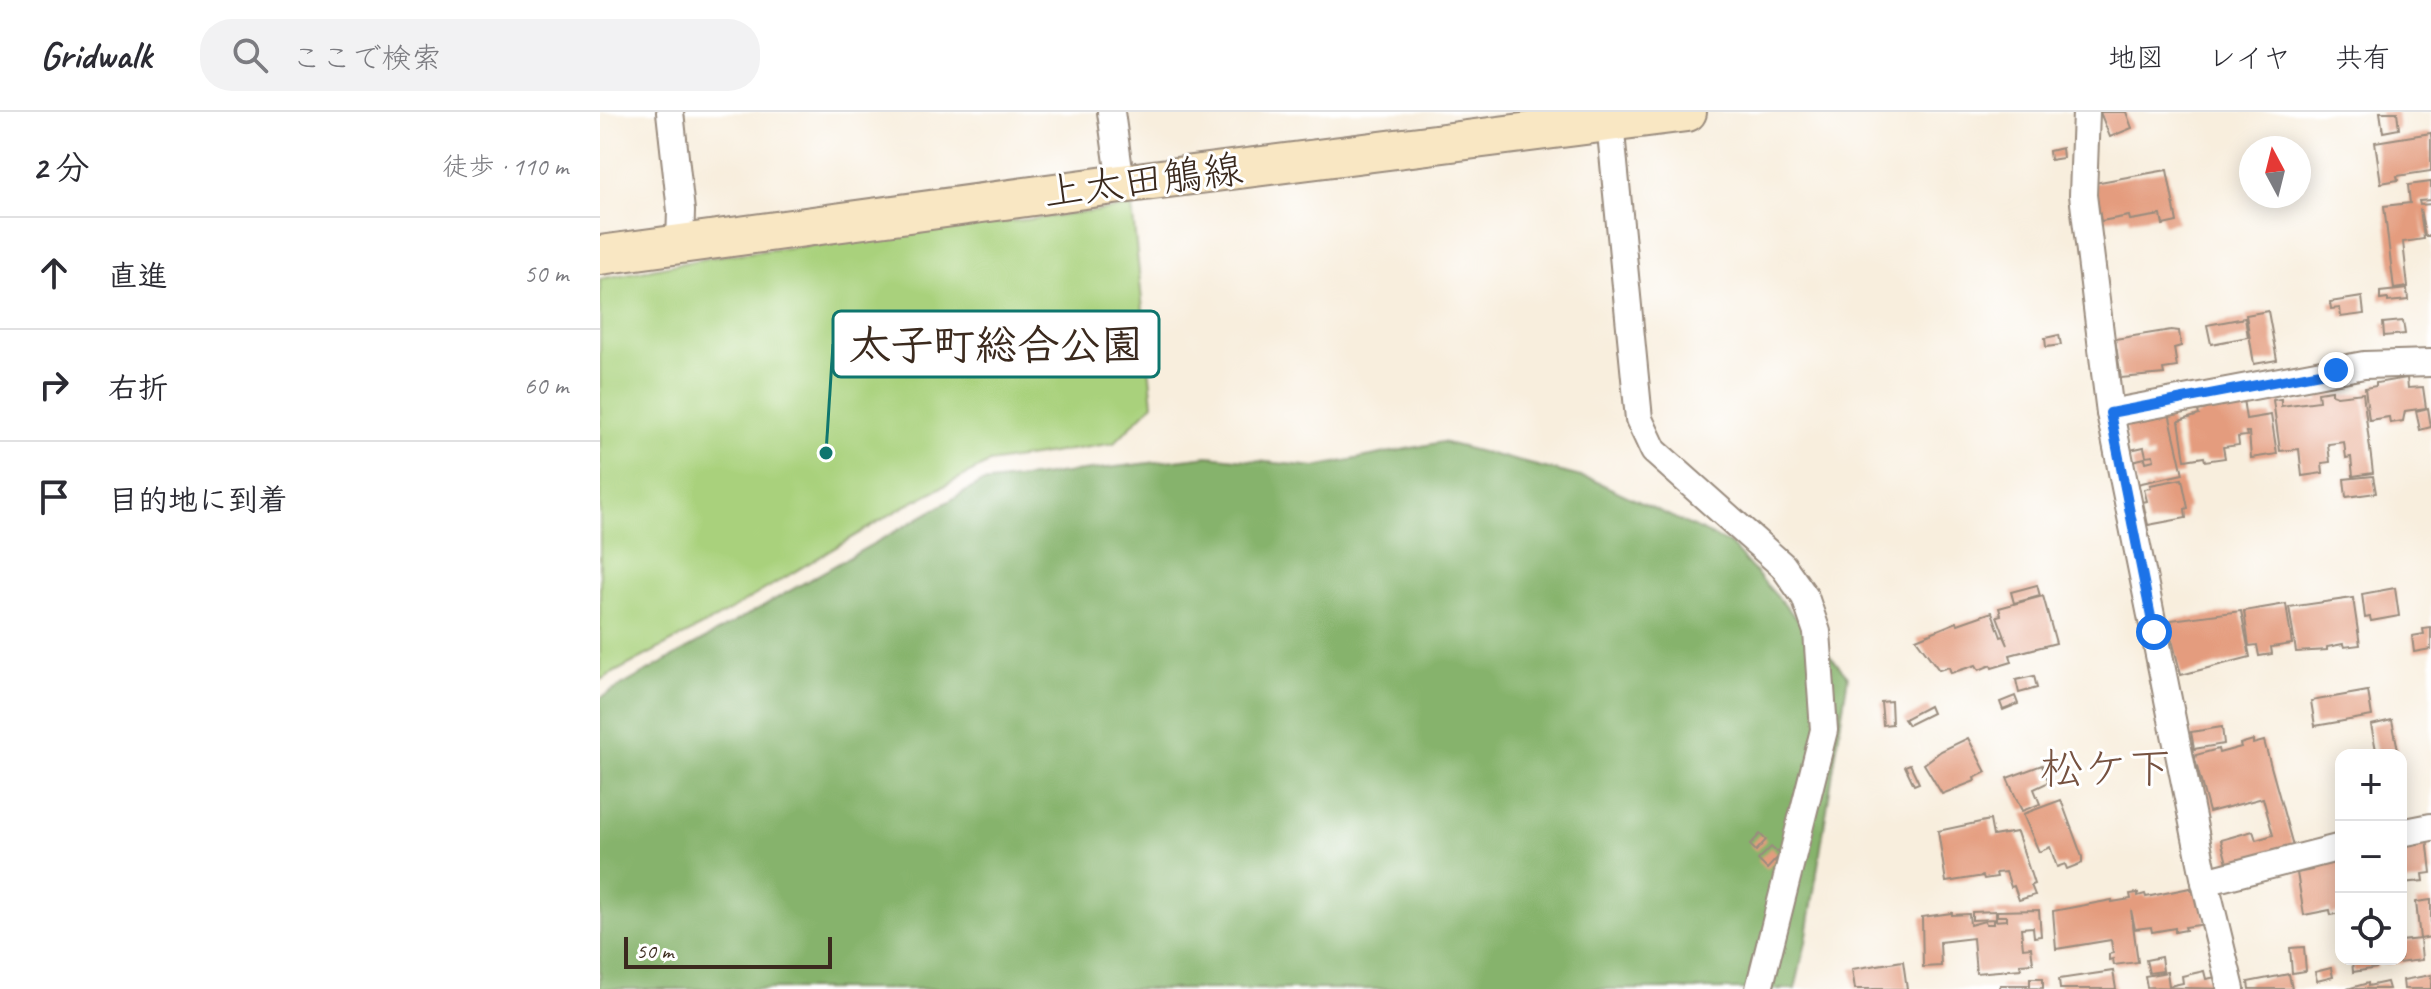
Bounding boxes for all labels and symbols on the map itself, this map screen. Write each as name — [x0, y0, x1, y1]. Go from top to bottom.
north arrow — [2239, 136, 2311, 208]
street label: 上太田鵤線 — [1041, 144, 1245, 218]
callout: 太子町総合公園 — [833, 311, 1159, 377]
text: 太子町総合公園 — [849, 319, 1143, 372]
route end — [2318, 352, 2354, 388]
route start — [2136, 614, 2172, 650]
district label: 松ケ下 — [2040, 741, 2172, 796]
scale bar — [624, 933, 832, 969]

